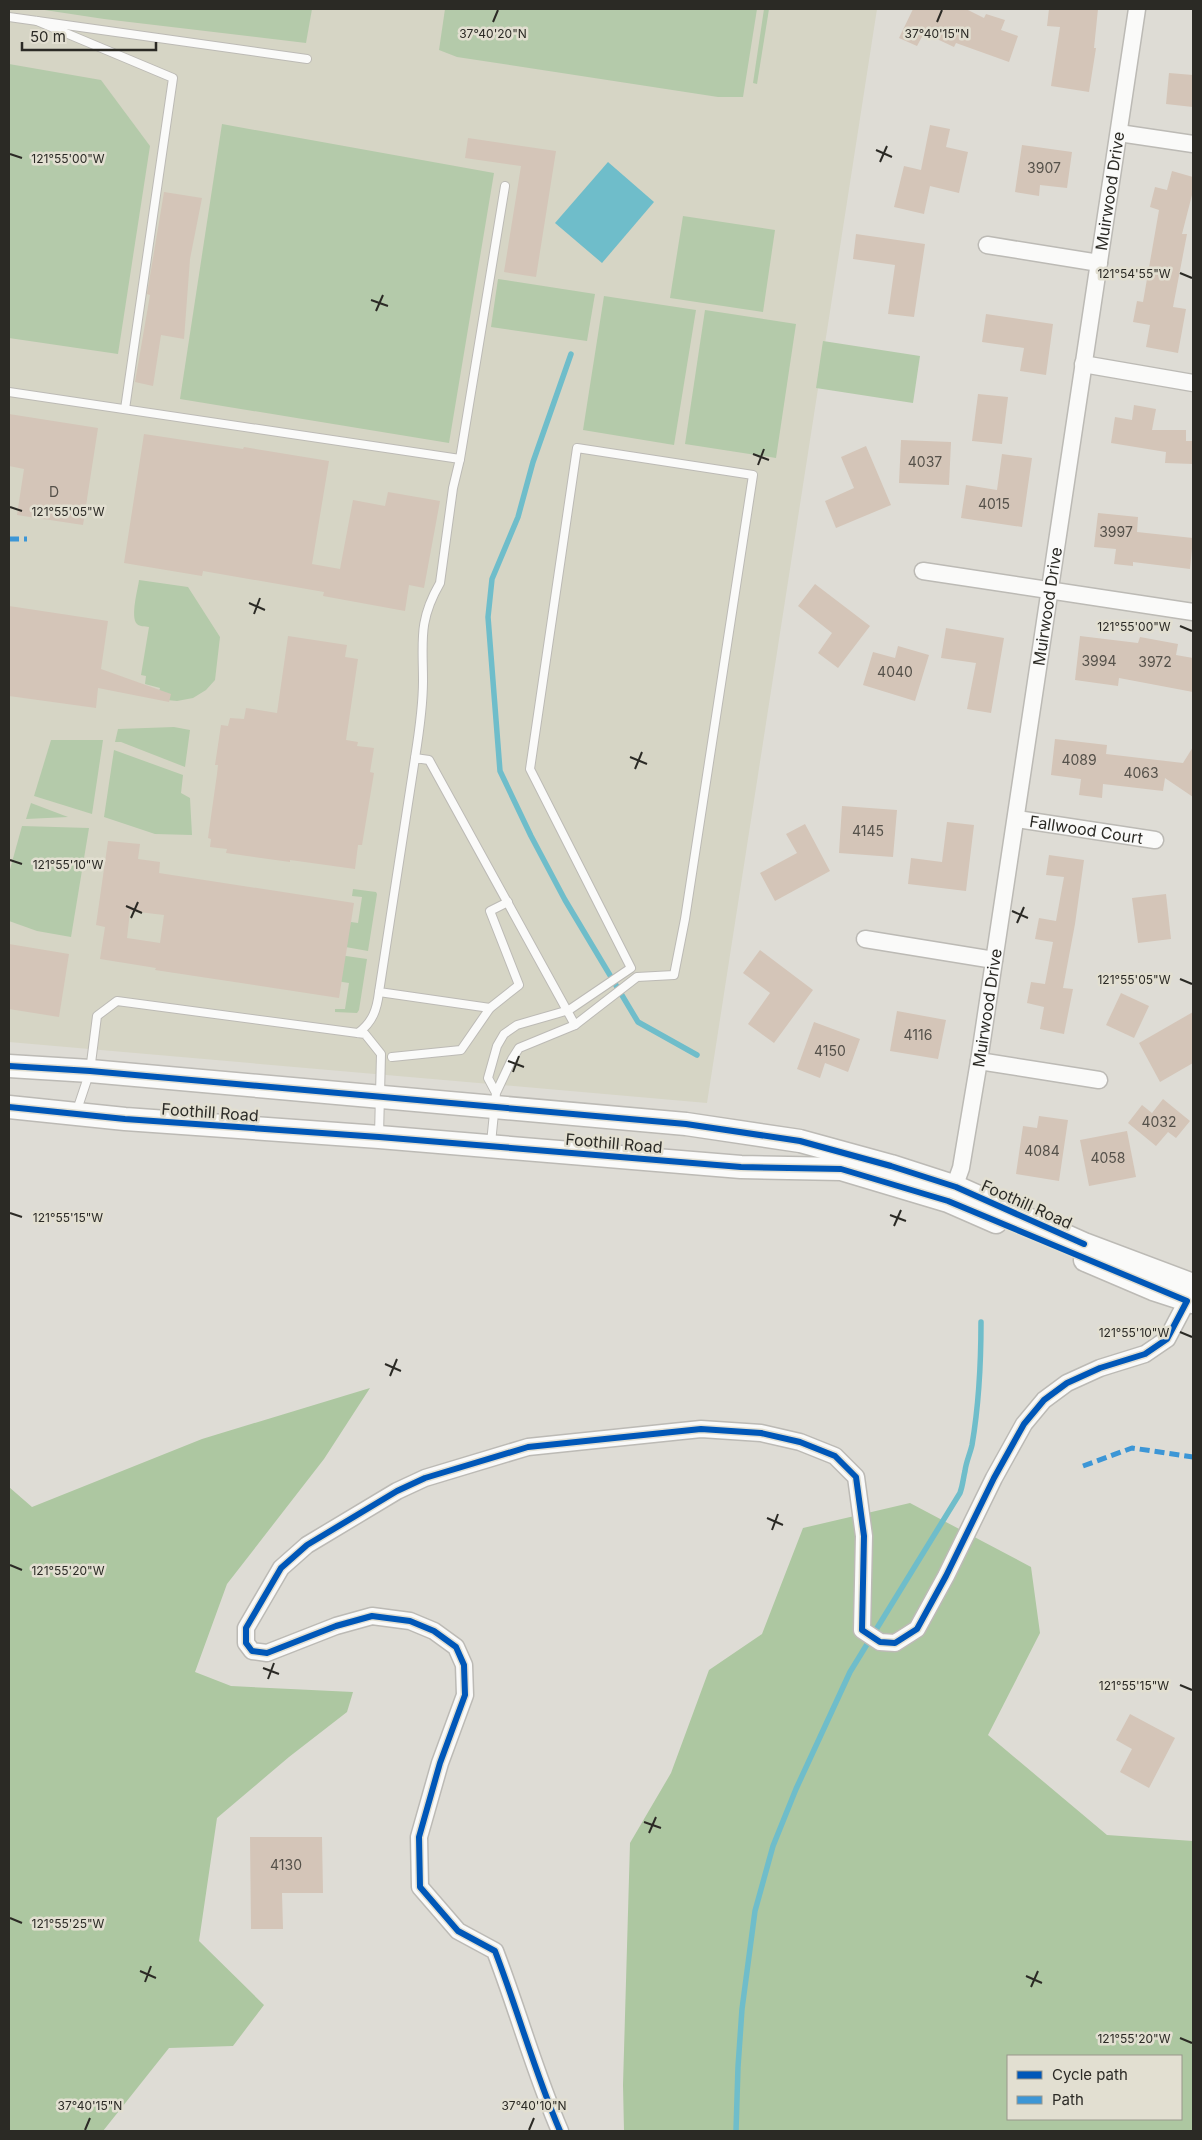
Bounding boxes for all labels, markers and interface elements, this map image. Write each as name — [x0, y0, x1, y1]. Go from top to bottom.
scale bar — [22, 20, 156, 52]
text: 37°40'20"N — [459, 26, 527, 41]
text: 37°40'15"N — [905, 26, 969, 41]
text: 50 m — [30, 27, 66, 46]
street label: Muirwood Drive — [1091, 130, 1128, 252]
text: 121°55'00"W — [31, 151, 105, 166]
house number: 3907 — [1027, 159, 1061, 176]
text: 121°54'55"W — [1097, 266, 1171, 281]
house number: 4037 — [908, 453, 942, 470]
house number: D — [49, 483, 59, 500]
house number: 4015 — [978, 495, 1010, 512]
text: 121°55'05"W — [31, 504, 105, 519]
house number: 3997 — [1099, 523, 1133, 540]
street label: Muirwood Drive — [1028, 546, 1066, 667]
text: 121°55'00"W — [1097, 619, 1171, 634]
house number: 3994 — [1081, 652, 1117, 669]
house number: 3972 — [1138, 653, 1172, 670]
house number: 4040 — [877, 663, 913, 680]
house number: 4089 — [1061, 751, 1097, 768]
house number: 4063 — [1123, 764, 1159, 781]
street label: Fallwood Court — [1028, 811, 1144, 848]
house number: 4145 — [852, 822, 884, 839]
text: 121°55'10"W — [33, 857, 103, 872]
street label: Muirwood Drive — [968, 947, 1006, 1069]
text: 121°55'05"W — [1097, 972, 1171, 987]
house number: 4116 — [904, 1026, 932, 1043]
house number: 4150 — [814, 1042, 846, 1059]
street label: Foothill Road — [161, 1099, 259, 1125]
house number: 4032 — [1141, 1113, 1177, 1130]
street label: Foothill Road — [565, 1129, 663, 1157]
house number: 4084 — [1024, 1142, 1060, 1159]
house number: 4058 — [1090, 1149, 1126, 1166]
street label: Foothill Road — [978, 1175, 1076, 1233]
text: 121°55'15"W — [33, 1210, 103, 1225]
text: 121°55'10"W — [1099, 1325, 1169, 1340]
text: 121°55'20"W — [31, 1563, 105, 1578]
text: 121°55'15"W — [1099, 1678, 1169, 1693]
house number: 4130 — [270, 1856, 302, 1873]
text: 121°55'25"W — [32, 1916, 105, 1931]
text: 121°55'20"W — [1097, 2031, 1171, 2046]
legend — [1007, 2055, 1182, 2120]
text: Cycle path — [1052, 2065, 1128, 2084]
text: Path — [1052, 2090, 1084, 2109]
text: 37°40'15"N — [58, 2098, 122, 2113]
text: 37°40'10"N — [501, 2098, 567, 2113]

